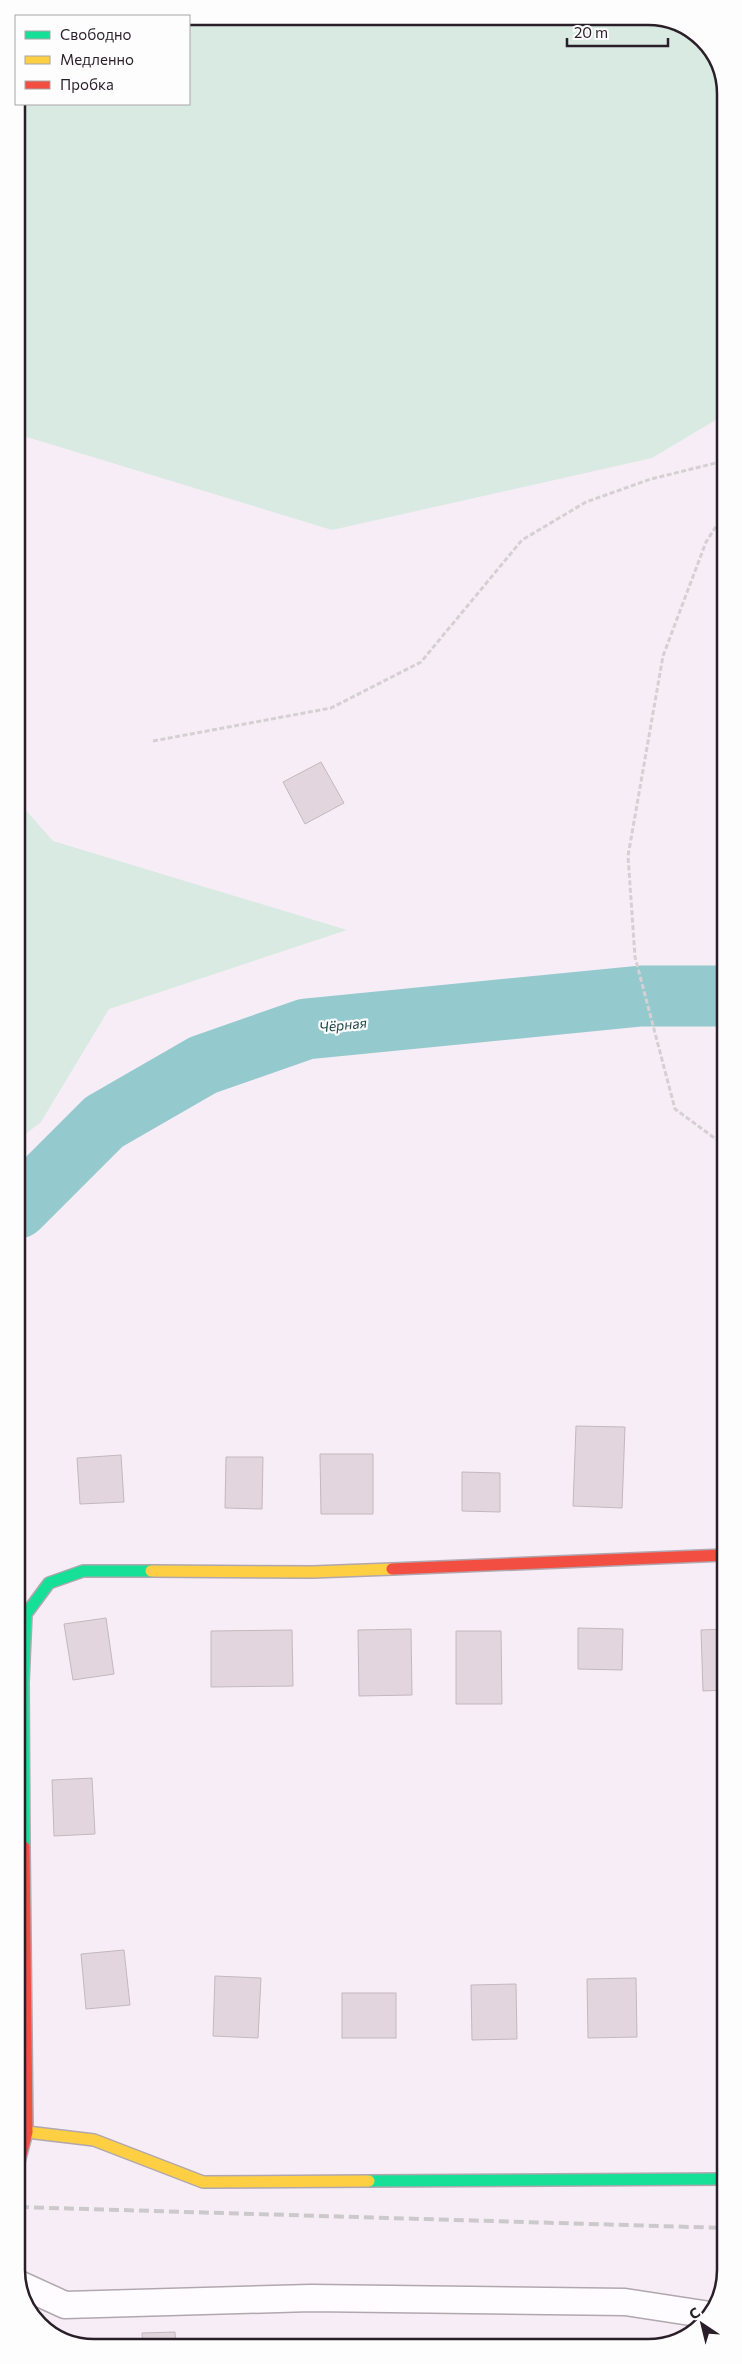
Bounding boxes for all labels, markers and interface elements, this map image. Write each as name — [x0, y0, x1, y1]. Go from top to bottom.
legend — [15, 15, 190, 105]
scale bar — [567, 15, 668, 47]
text: 20 m — [574, 23, 608, 41]
text: Свободно — [60, 25, 131, 43]
text: Медленно — [60, 50, 134, 68]
text: Пробка — [60, 75, 114, 93]
water label: Чёрная — [318, 1014, 368, 1035]
north arrow — [677, 2299, 727, 2349]
text: С — [685, 2303, 703, 2323]

